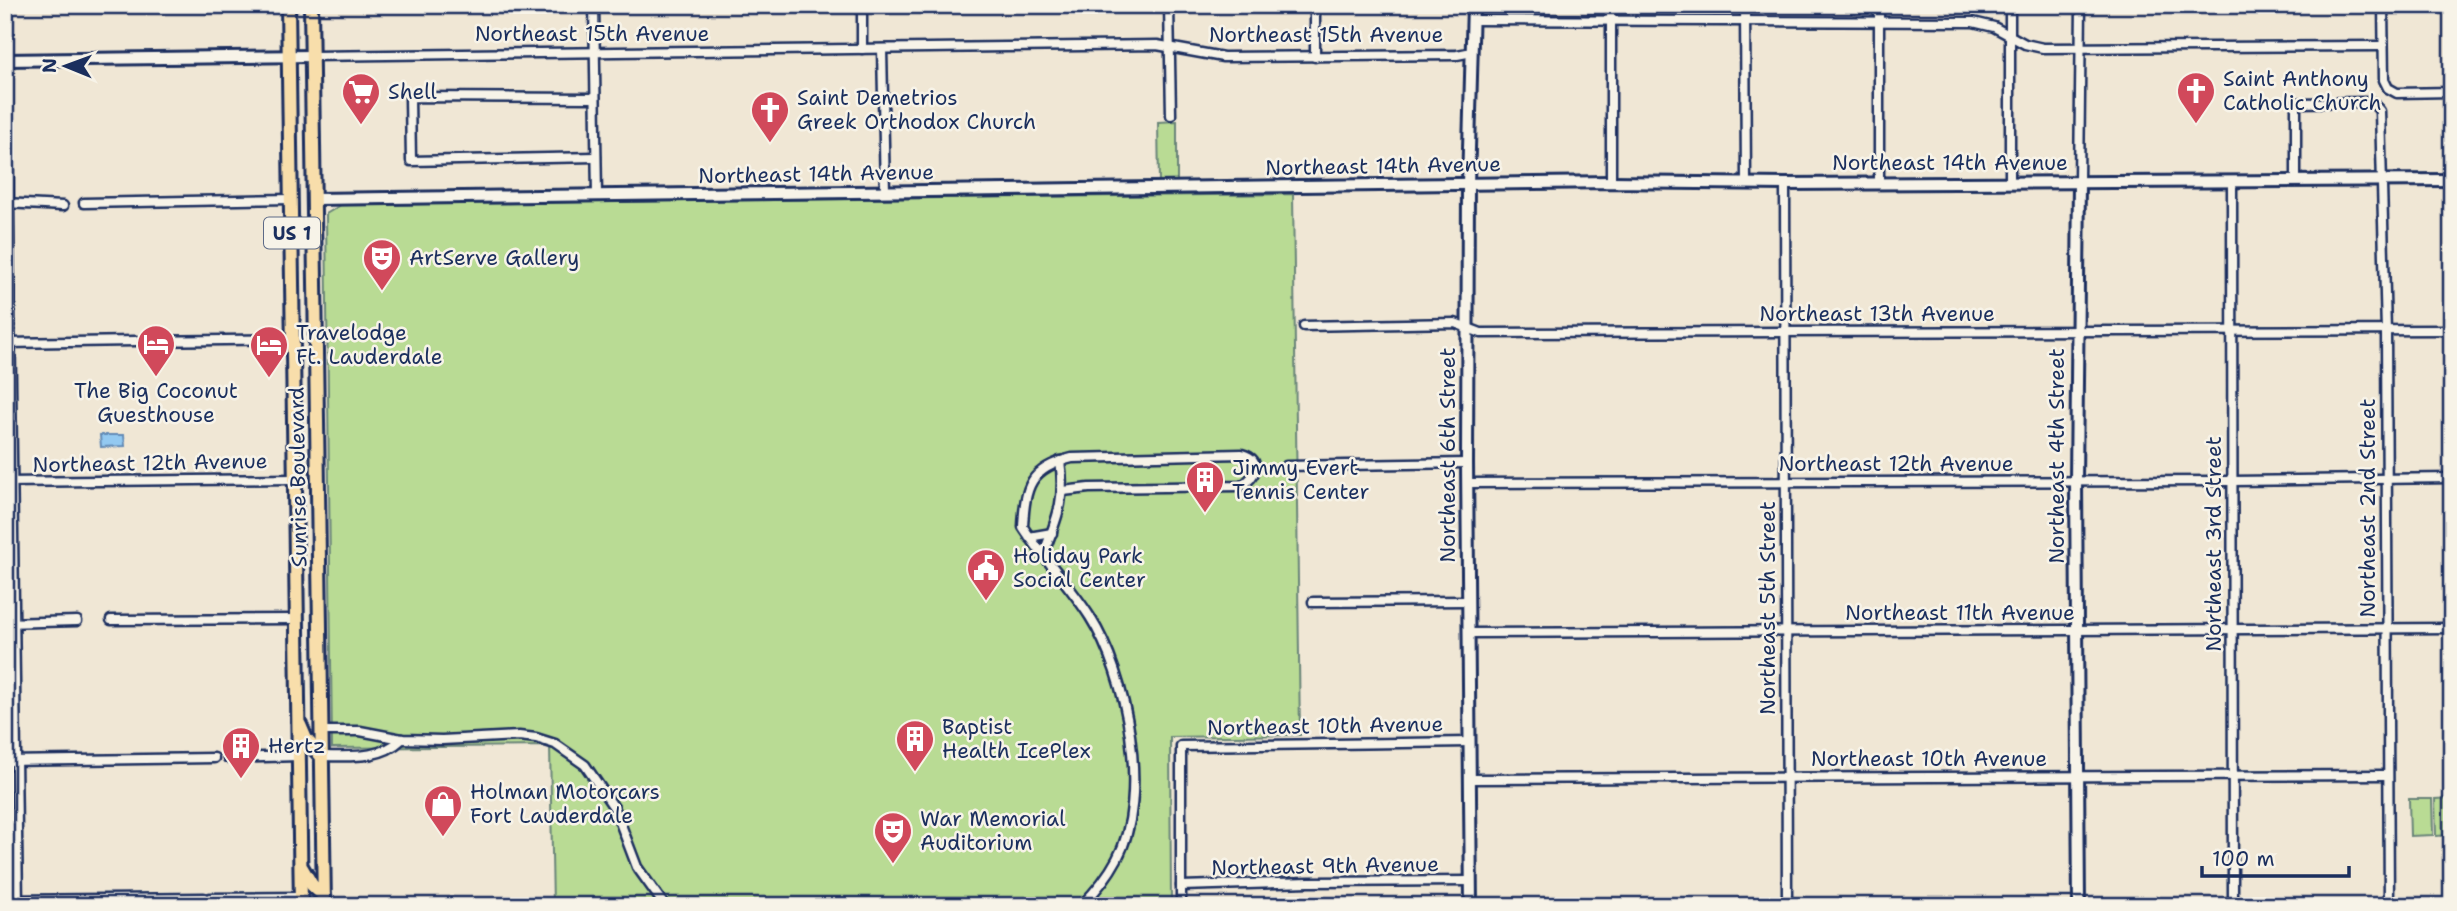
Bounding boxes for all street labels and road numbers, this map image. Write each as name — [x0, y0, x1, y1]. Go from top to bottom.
street label: Northeast 15th Avenue — [475, 20, 709, 48]
street label: Northeast 15th Avenue — [1209, 21, 1443, 49]
street label: Northeast 14th Avenue — [1832, 149, 2068, 177]
street label: Northeast 14th Avenue — [1265, 150, 1501, 182]
street label: Northeast 14th Avenue — [698, 158, 934, 190]
road number: US 1 — [264, 218, 320, 248]
street label: Northeast 13th Avenue — [1759, 300, 1995, 328]
street label: Northeast 6th Street — [1434, 347, 1462, 563]
street label: Northeast 4th Street — [2043, 348, 2071, 564]
street label: Sunrise Boulevard — [282, 386, 314, 568]
street label: Northeast 2nd Street — [2354, 398, 2382, 618]
street label: Northeast 3rd Street — [2200, 436, 2228, 652]
street label: Northeast 12th Avenue — [32, 447, 268, 479]
street label: Northeast 12th Avenue — [1778, 450, 2014, 478]
street label: Northeast 5th Street — [1754, 501, 1782, 715]
street label: Northeast 11th Avenue — [1845, 599, 2075, 627]
street label: Northeast 10th Avenue — [1207, 710, 1443, 742]
street label: Northeast 10th Avenue — [1811, 745, 2047, 773]
street label: Northeast 9th Avenue — [1211, 850, 1439, 882]

